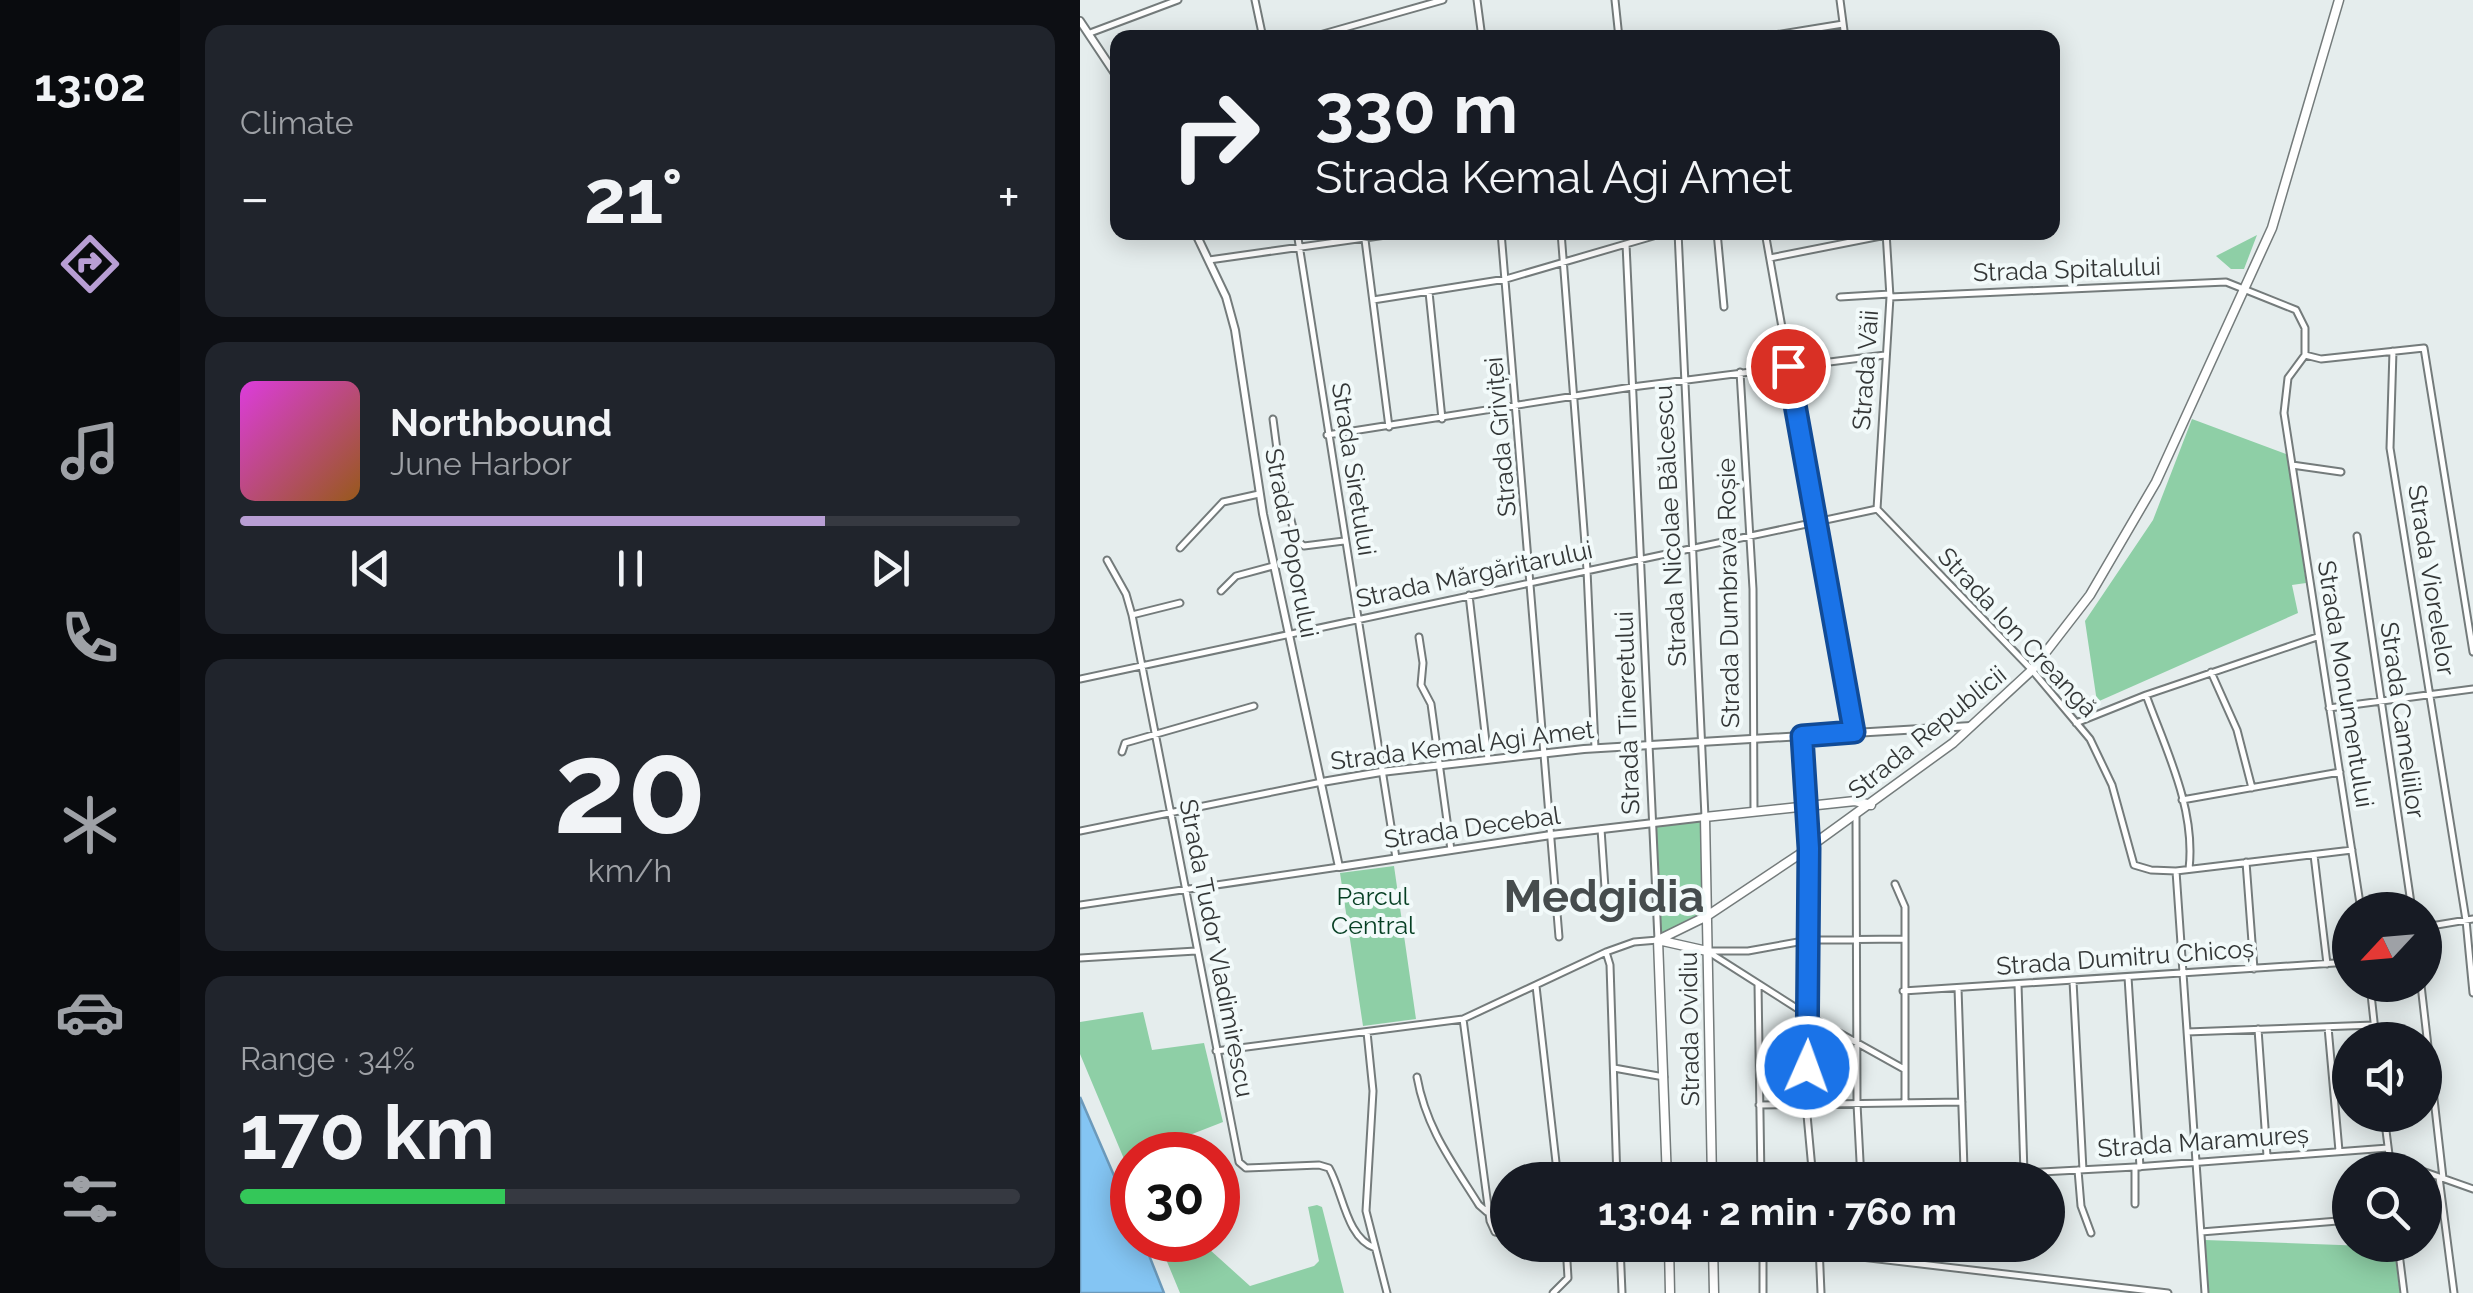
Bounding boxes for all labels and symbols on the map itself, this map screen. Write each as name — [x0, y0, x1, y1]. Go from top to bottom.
street label: Strada Spitalului — [1973, 251, 2161, 287]
street label: Strada Văii — [1846, 309, 1884, 431]
pin — [1746, 324, 1831, 409]
street label: Strada Griviței — [1478, 356, 1522, 518]
street label: Strada Siretului — [1325, 380, 1383, 558]
street label: Strada Nicolae Bălcescu — [1648, 384, 1692, 668]
street label: Strada Poporului — [1259, 446, 1325, 640]
street label: Strada Dumbrava Roșie — [1711, 458, 1745, 728]
street label: Strada Viorelelor — [2402, 483, 2462, 678]
street label: Strada Mărgăritarului — [1353, 534, 1595, 614]
street label: Strada Ion Creangă — [1932, 541, 2104, 723]
street label: Strada Monumentului — [2312, 558, 2380, 810]
street label: Strada Tineretului — [1608, 611, 1646, 815]
street label: Strada Cameliilor — [2374, 620, 2432, 820]
street label: Strada Republicii — [1842, 659, 2012, 805]
street label: Strada Kemal Agi Amet — [1329, 714, 1596, 776]
street label: Strada Tudor Vladimirescu — [1173, 796, 1261, 1100]
street label: Strada Decebal — [1382, 800, 1562, 854]
district label: Medgidia — [1504, 870, 1704, 923]
park label: Parcul Central — [1331, 881, 1415, 940]
north arrow — [2332, 892, 2442, 1002]
street label: Strada Dumitru Chicoș — [1995, 933, 2255, 981]
street label: Strada Ovidiu — [1673, 951, 1705, 1107]
position arrow — [1755, 1015, 1859, 1119]
street label: Strada Maramureș — [2096, 1119, 2310, 1163]
speed limit sign: 30 — [1110, 1132, 1240, 1262]

